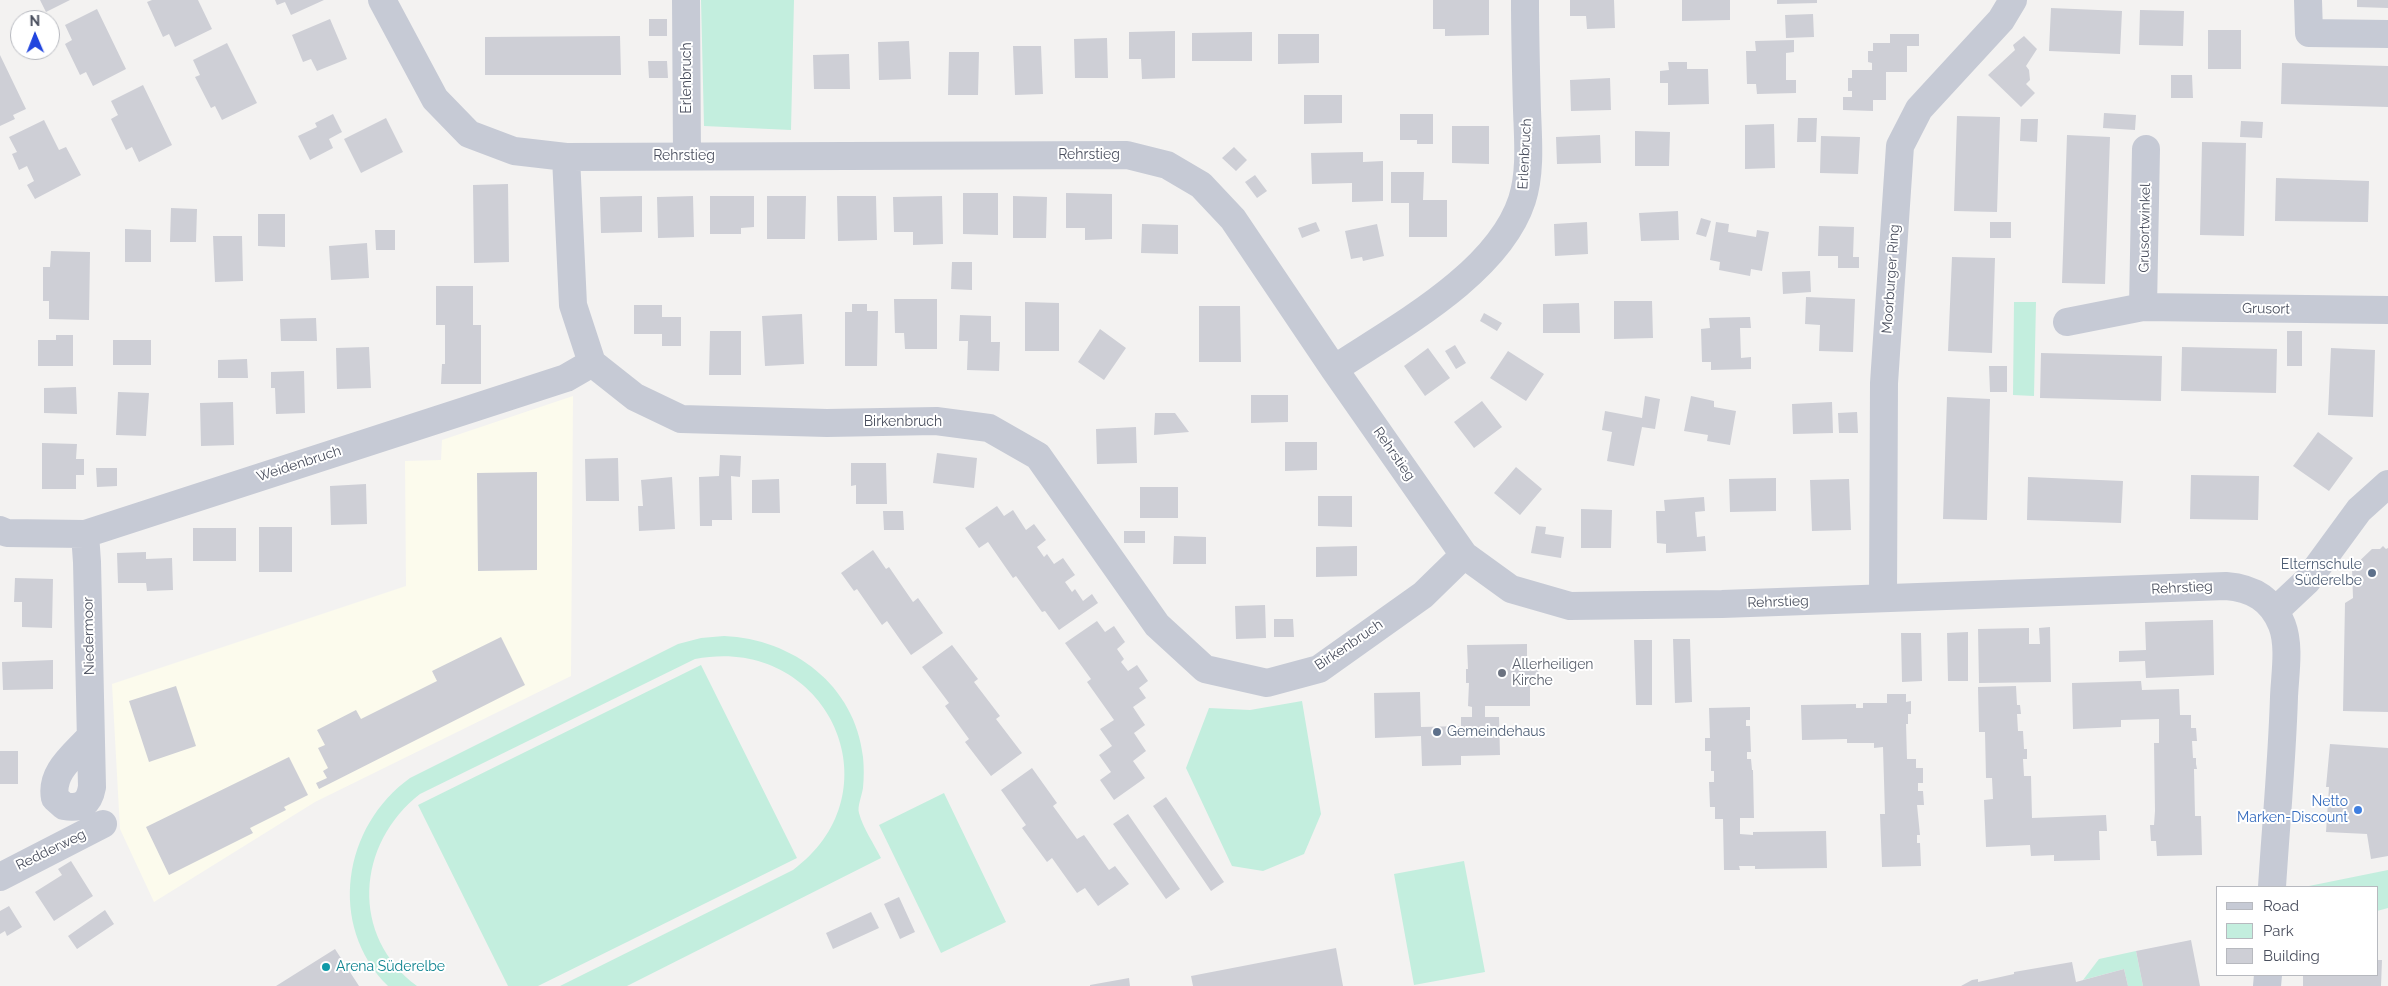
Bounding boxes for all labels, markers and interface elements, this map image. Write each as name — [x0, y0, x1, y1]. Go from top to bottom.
north arrow — [10, 10, 60, 60]
text: N — [29, 13, 40, 29]
street label: Erlenbruch — [679, 42, 695, 114]
street label: Erlenbruch — [1515, 118, 1535, 190]
street label: Rehrstieg — [1058, 147, 1120, 163]
street label: Rehrstieg — [653, 148, 715, 164]
street label: Grusortwinkel — [2136, 183, 2154, 273]
street label: Moorburger Ring — [1879, 224, 1903, 334]
street label: Grusort — [2242, 300, 2290, 318]
street label: Birkenbruch — [864, 414, 942, 430]
street label: Rehrstieg — [1369, 424, 1419, 484]
street label: Weidenbruch — [255, 442, 343, 486]
place label: Elternschule Süderelbe — [2281, 557, 2362, 590]
marker: Elternschule Süderelbe — [2366, 567, 2378, 579]
street label: Rehrstieg — [2151, 578, 2213, 598]
street label: Rehrstieg — [1747, 593, 1809, 611]
street label: Niedermoor — [80, 597, 98, 675]
street label: Birkenbruch — [1312, 616, 1386, 674]
place label: Allerheiligen Kirche — [1512, 657, 1594, 690]
marker: Allerheiligen Kirche — [1496, 667, 1508, 679]
place label: Gemeindehaus — [1447, 724, 1545, 740]
marker: Gemeindehaus — [1431, 726, 1443, 738]
place label: Netto Marken-Discount — [2237, 794, 2348, 826]
marker: Netto Marken-Discount — [2352, 804, 2364, 816]
street label: Redderweg — [13, 826, 89, 874]
legend — [2216, 886, 2378, 976]
text: Road — [2263, 897, 2299, 915]
text: Park — [2263, 922, 2294, 940]
text: Building — [2263, 947, 2320, 965]
place label: Arena Süderelbe — [336, 959, 445, 975]
marker: Arena Süderelbe — [320, 961, 332, 973]

